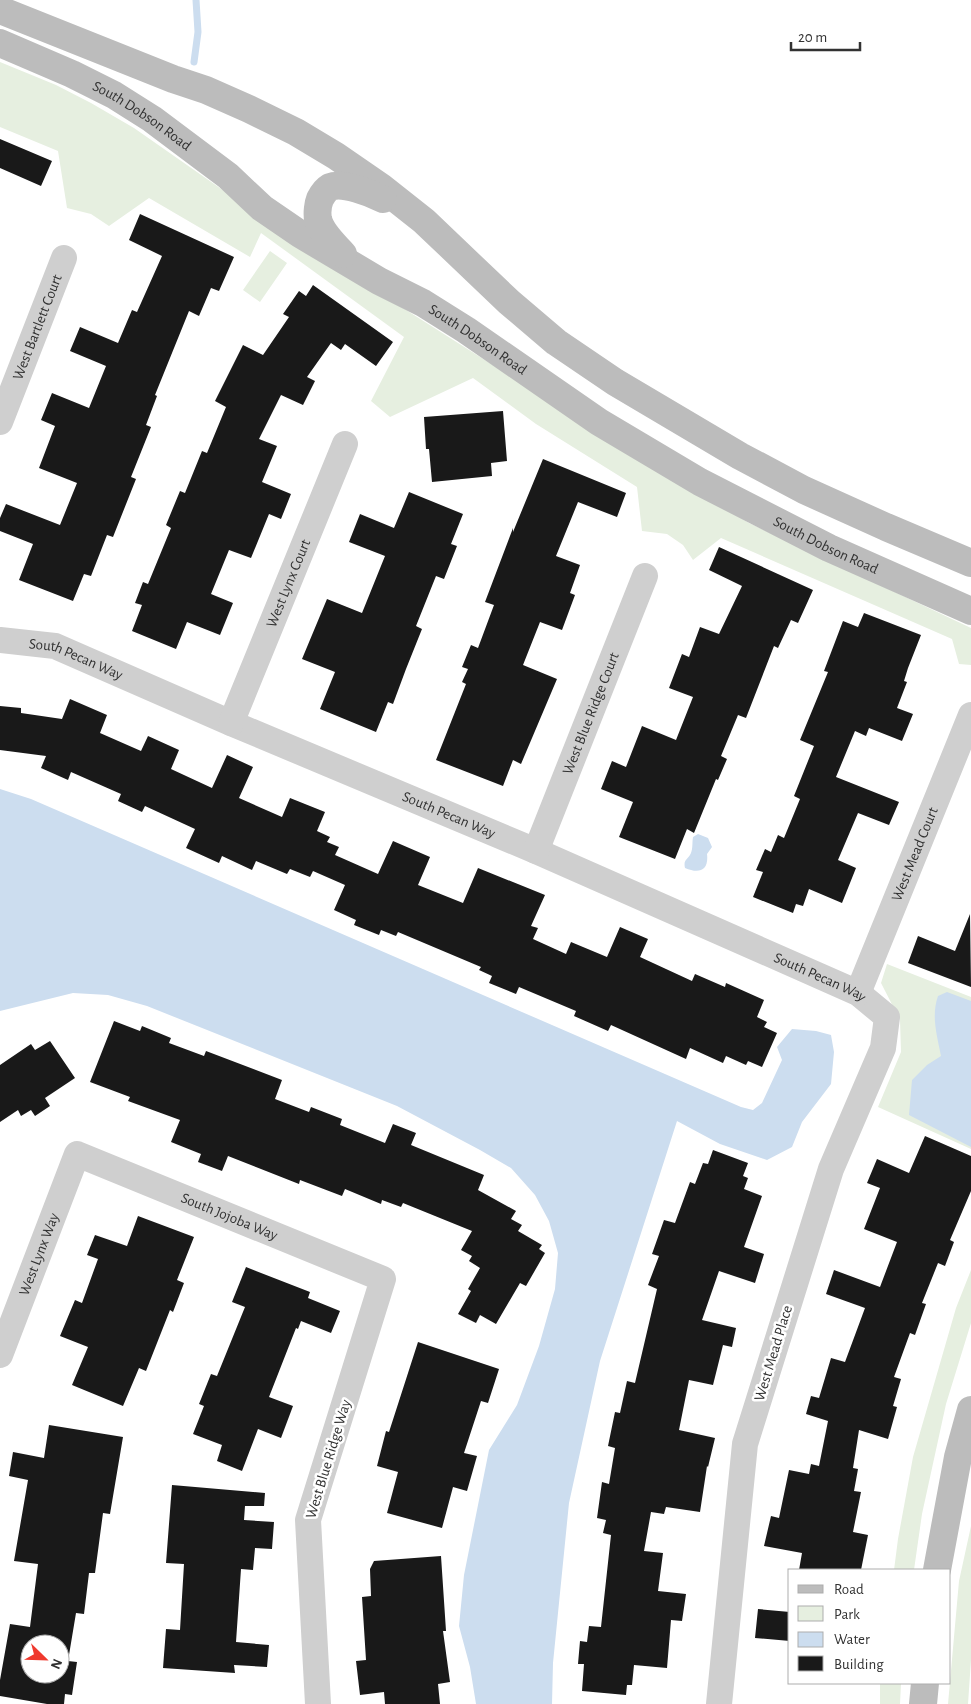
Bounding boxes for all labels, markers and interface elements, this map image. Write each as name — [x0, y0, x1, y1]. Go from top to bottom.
scale bar — [791, 20, 860, 52]
text: 20 m — [798, 30, 827, 45]
street label: South Dobson Road — [90, 79, 194, 154]
street label: West Bartlett Court — [10, 272, 65, 382]
street label: South Dobson Road — [426, 302, 530, 378]
street label: South Dobson Road — [771, 514, 881, 577]
street label: West Lynx Court — [264, 537, 313, 630]
street label: South Pecan Way — [28, 636, 126, 683]
street label: West Blue Ridge Court — [560, 650, 622, 777]
street label: South Pecan Way — [400, 789, 498, 841]
street label: West Mead Court — [889, 805, 941, 903]
street label: South Pecan Way — [772, 950, 870, 1005]
street label: South Jojoba Way — [179, 1190, 280, 1243]
street label: West Lynx Way — [16, 1210, 62, 1298]
street label: West Mead Place — [752, 1303, 795, 1403]
street label: West Blue Ridge Way — [303, 1397, 354, 1520]
legend — [788, 1569, 951, 1684]
text: Road — [834, 1582, 864, 1597]
text: Park — [834, 1607, 860, 1622]
text: Water — [834, 1632, 870, 1647]
north arrow — [20, 1634, 70, 1684]
text: N — [48, 1656, 64, 1671]
text: Building — [834, 1657, 884, 1672]

